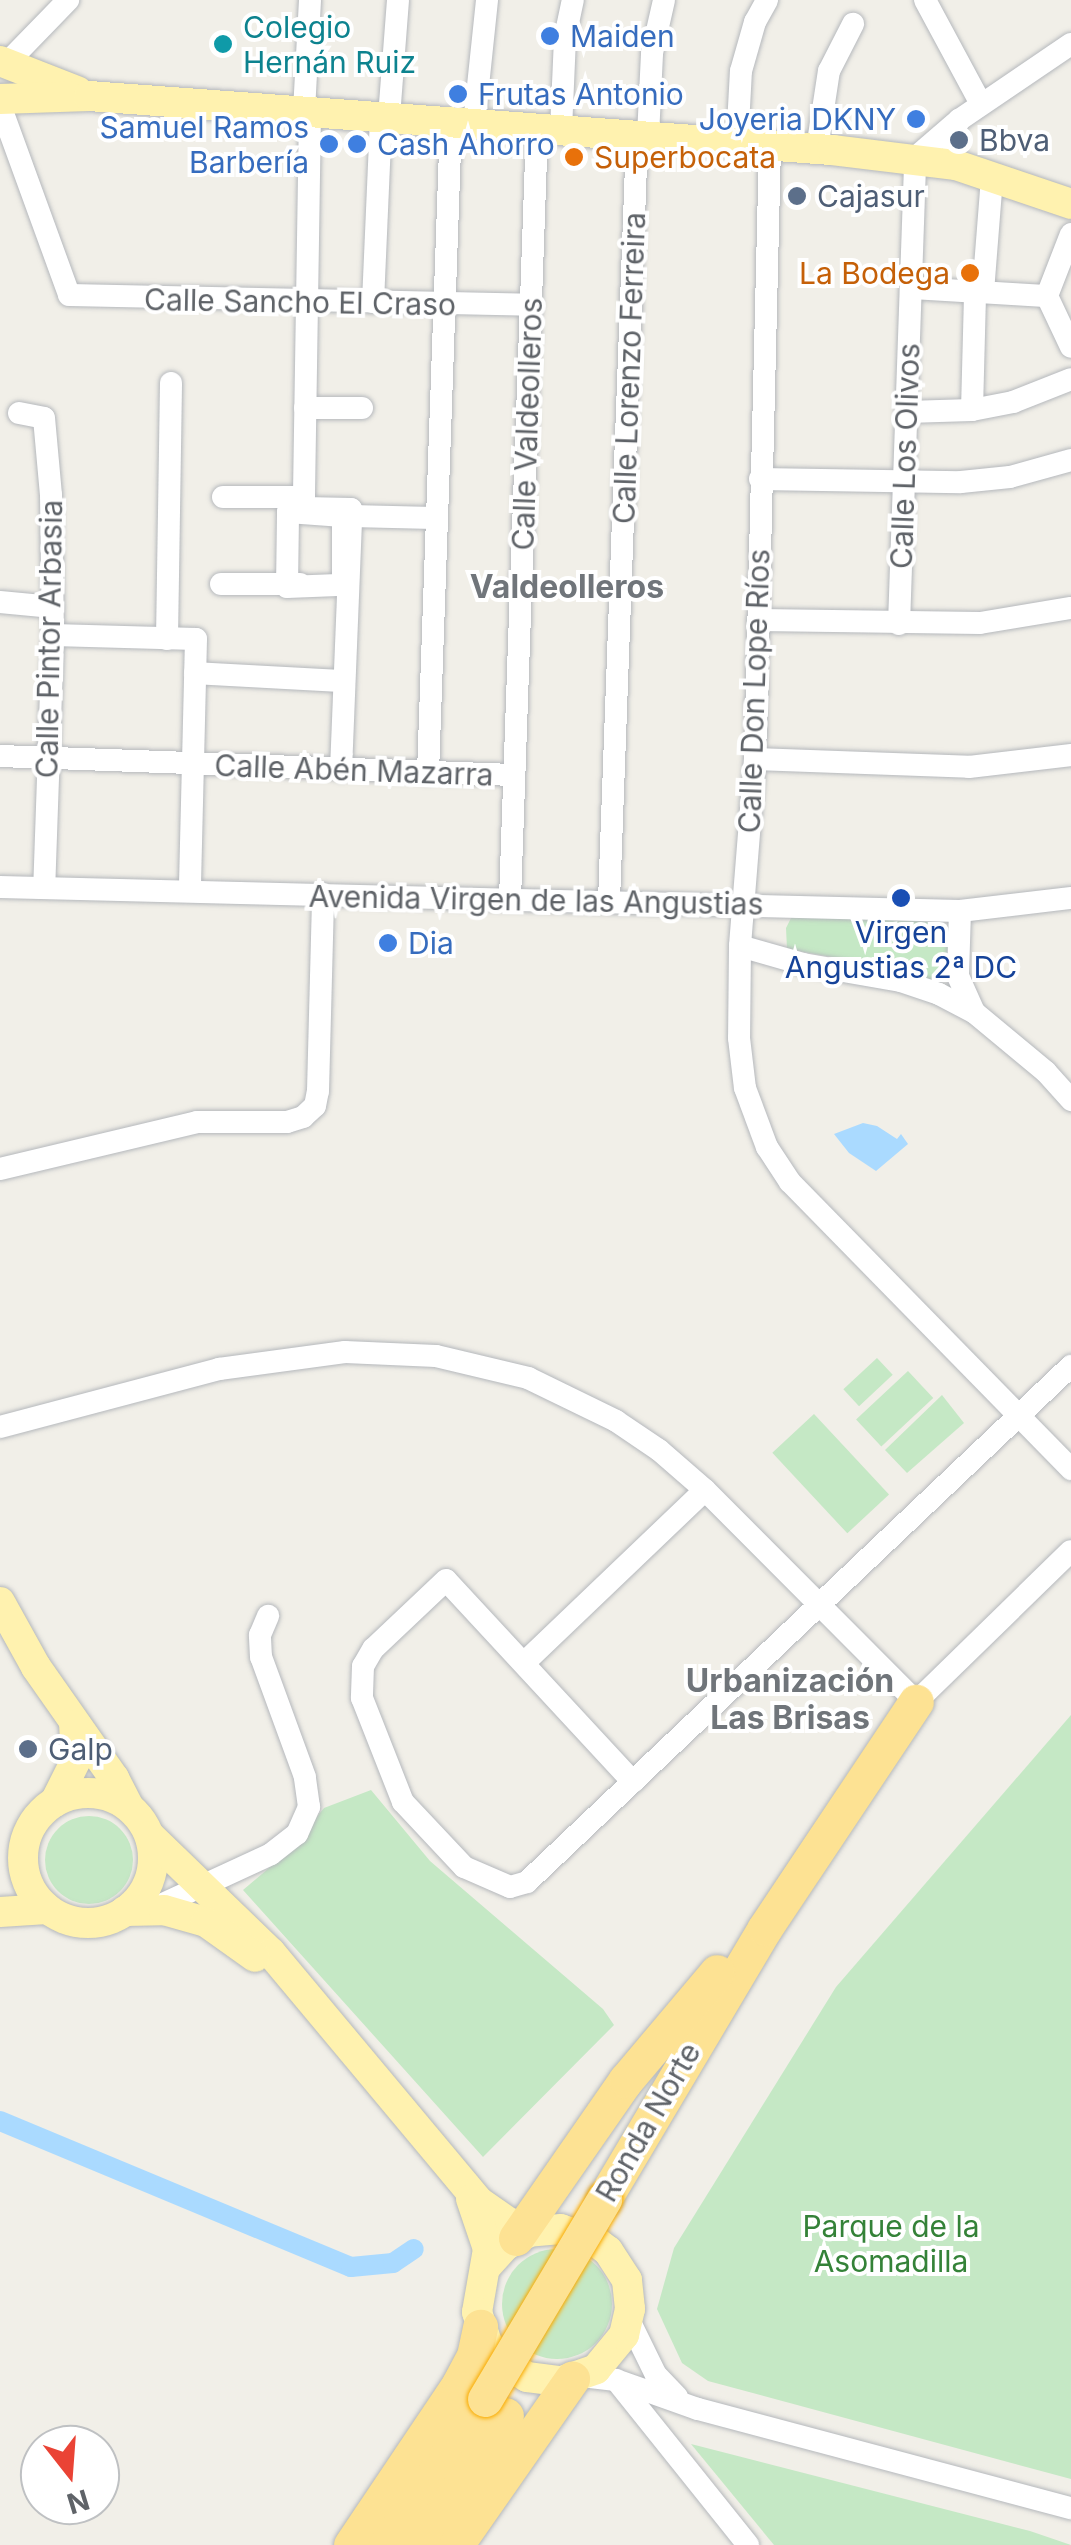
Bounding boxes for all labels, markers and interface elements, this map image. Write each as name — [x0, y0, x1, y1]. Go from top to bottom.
place label: Colegio Hernán Ruiz — [243, 9, 416, 80]
place label: Maiden — [570, 18, 675, 54]
marker: Maiden — [539, 25, 561, 47]
marker: Colegio Hernán Ruiz — [212, 33, 234, 55]
place label: Frutas Antonio — [478, 76, 684, 112]
marker: Frutas Antonio — [447, 83, 469, 105]
place label: Joyeria DKNY — [699, 101, 896, 137]
marker: Joyeria DKNY — [905, 108, 927, 130]
place label: Samuel Ramos Barbería — [100, 109, 309, 180]
place label: Bbva — [979, 122, 1050, 158]
place label: Cash Ahorro — [377, 126, 555, 162]
marker: Bbva — [948, 129, 970, 151]
marker: Samuel Ramos Barbería — [318, 133, 340, 155]
marker: Cash Ahorro — [346, 133, 368, 155]
place label: Superbocata — [594, 139, 776, 175]
marker: Superbocata — [563, 146, 585, 168]
place label: Cajasur — [817, 178, 925, 214]
marker: Cajasur — [786, 185, 808, 207]
street label: Calle Lorenzo Ferreira — [606, 211, 652, 525]
place label: La Bodega — [799, 255, 950, 291]
marker: La Bodega — [959, 262, 981, 284]
street label: Calle Sancho El Craso — [144, 281, 456, 323]
street label: Calle Valdeolleros — [505, 297, 549, 551]
street label: Calle Los Olivos — [883, 342, 927, 570]
street label: Calle Pintor Arbasia — [29, 499, 69, 779]
street label: Calle Don Lope Ríos — [731, 548, 777, 834]
district label: Valdeolleros — [470, 568, 664, 606]
street label: Calle Abén Mazarra — [214, 747, 494, 793]
street label: Avenida Virgen de las Angustias — [308, 878, 764, 922]
marker: Virgen Angustias 2ª DC — [890, 887, 912, 909]
place label: Virgen Angustias 2ª DC — [785, 914, 1017, 984]
place label: Dia — [408, 925, 454, 961]
marker: Dia — [377, 932, 399, 954]
district label: Urbanización Las Brisas — [686, 1663, 894, 1738]
place label: Galp — [48, 1731, 113, 1767]
marker: Galp — [17, 1738, 39, 1760]
street label: Ronda Norte — [588, 2036, 708, 2208]
park label: Parque de la Asomadilla — [802, 2208, 980, 2278]
north arrow — [20, 2425, 120, 2525]
text: N — [63, 2482, 93, 2521]

